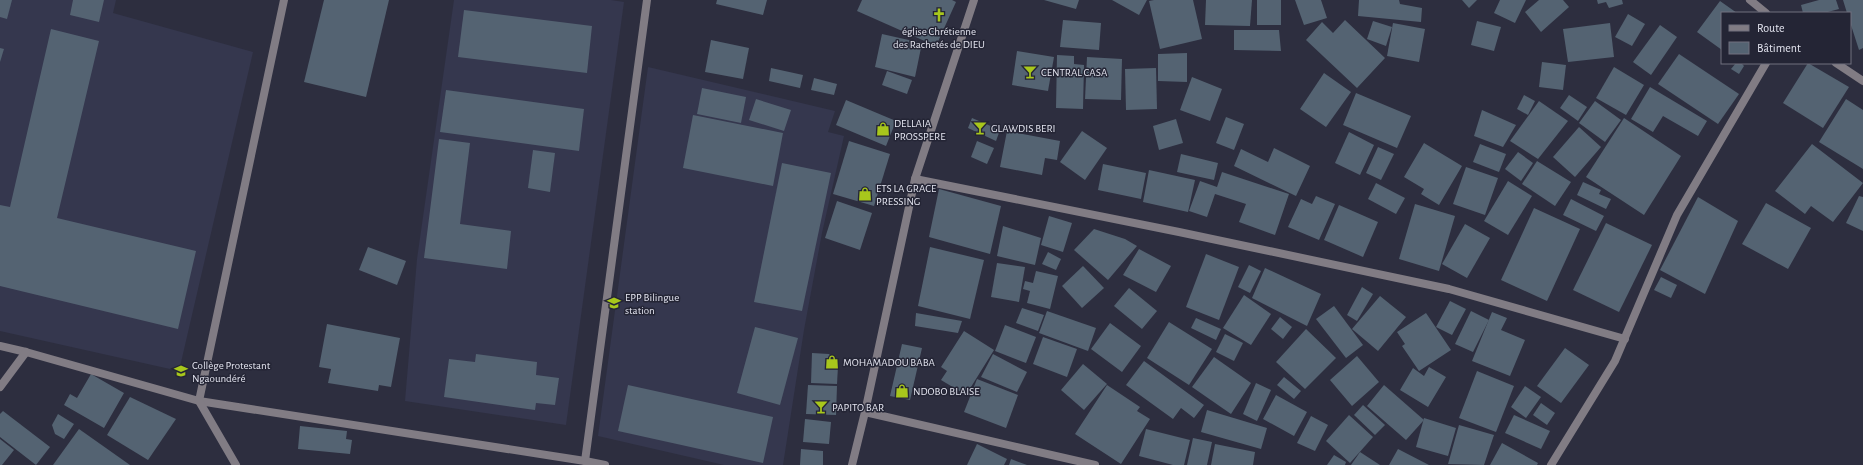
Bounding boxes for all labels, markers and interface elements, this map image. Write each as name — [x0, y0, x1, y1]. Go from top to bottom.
church icon: église Chrétienne des Rachetés de DIEU — [931, 7, 947, 23]
legend — [1721, 12, 1851, 64]
text: Route — [1757, 22, 1784, 34]
place label: église Chrétienne des Rachetés de DIEU — [893, 26, 985, 50]
text: Bâtiment — [1757, 42, 1801, 54]
bar icon: CENTRAL CASA — [1022, 64, 1038, 80]
place label: CENTRAL CASA — [1041, 67, 1108, 78]
place label: DELLAIA PROSSPERE — [894, 118, 946, 142]
bar icon: GLAWDIS BERI — [972, 120, 988, 136]
shop icon: DELLAIA PROSSPERE — [875, 121, 891, 137]
place label: GLAWDIS BERI — [991, 123, 1055, 134]
place label: ETS LA GRACE PRESSING — [876, 183, 937, 207]
shop icon: ETS LA GRACE PRESSING — [857, 186, 873, 202]
place label: EPP Bilingue station — [625, 292, 679, 316]
school or university icon: EPP Bilingue station — [606, 295, 622, 311]
shop icon: MOHAMADOU BABA — [824, 354, 840, 370]
place label: MOHAMADOU BABA — [843, 357, 936, 368]
place label: Collège Protestant Ngaoundéré — [192, 360, 271, 384]
school or university icon: Collège Protestant Ngaoundéré — [173, 363, 189, 379]
shop icon: NDOBO BLAISE — [894, 383, 910, 399]
place label: NDOBO BLAISE — [913, 386, 980, 397]
bar icon: PAPITO BAR — [813, 399, 829, 415]
place label: PAPITO BAR — [832, 402, 884, 413]

